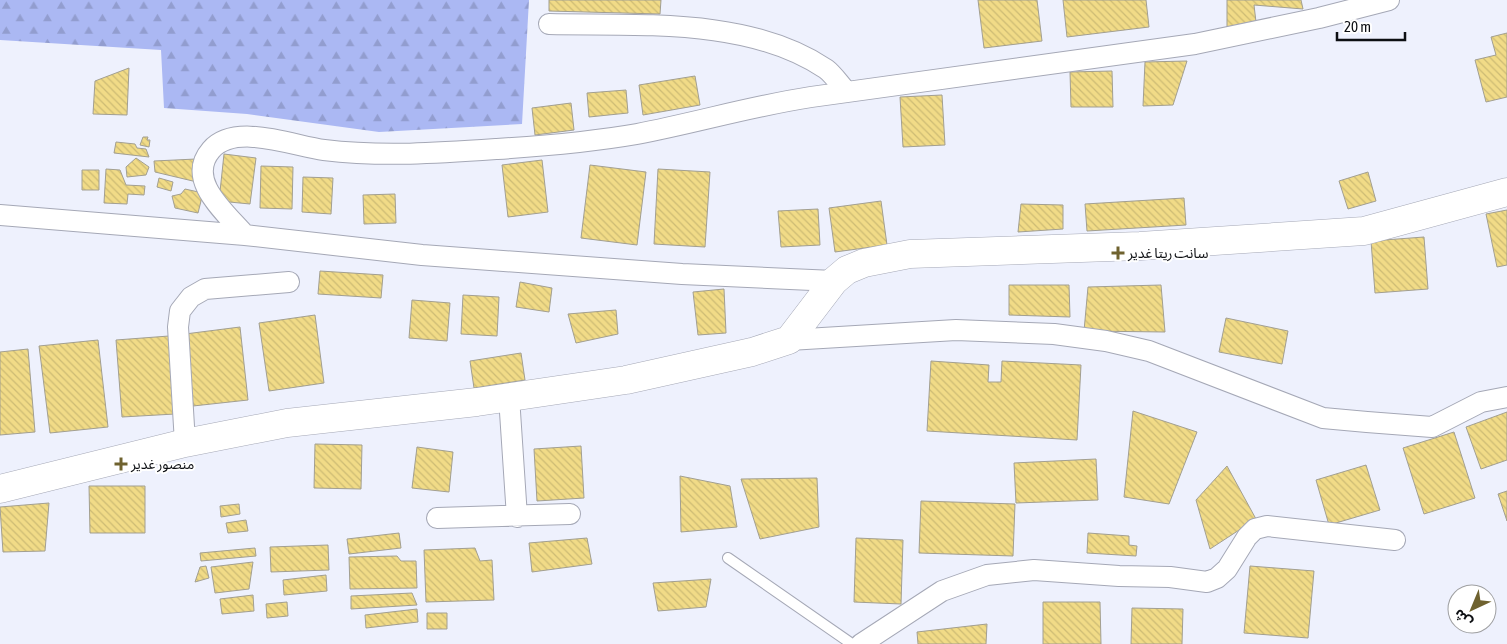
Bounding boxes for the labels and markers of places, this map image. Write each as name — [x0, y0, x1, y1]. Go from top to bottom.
place label: سانت ريتا غدير — [1127, 245, 1208, 262]
marker: سانت ريتا غدير — [1112, 247, 1124, 259]
place label: منصور غدير — [130, 456, 194, 473]
marker: منصور غدير — [115, 458, 127, 470]

